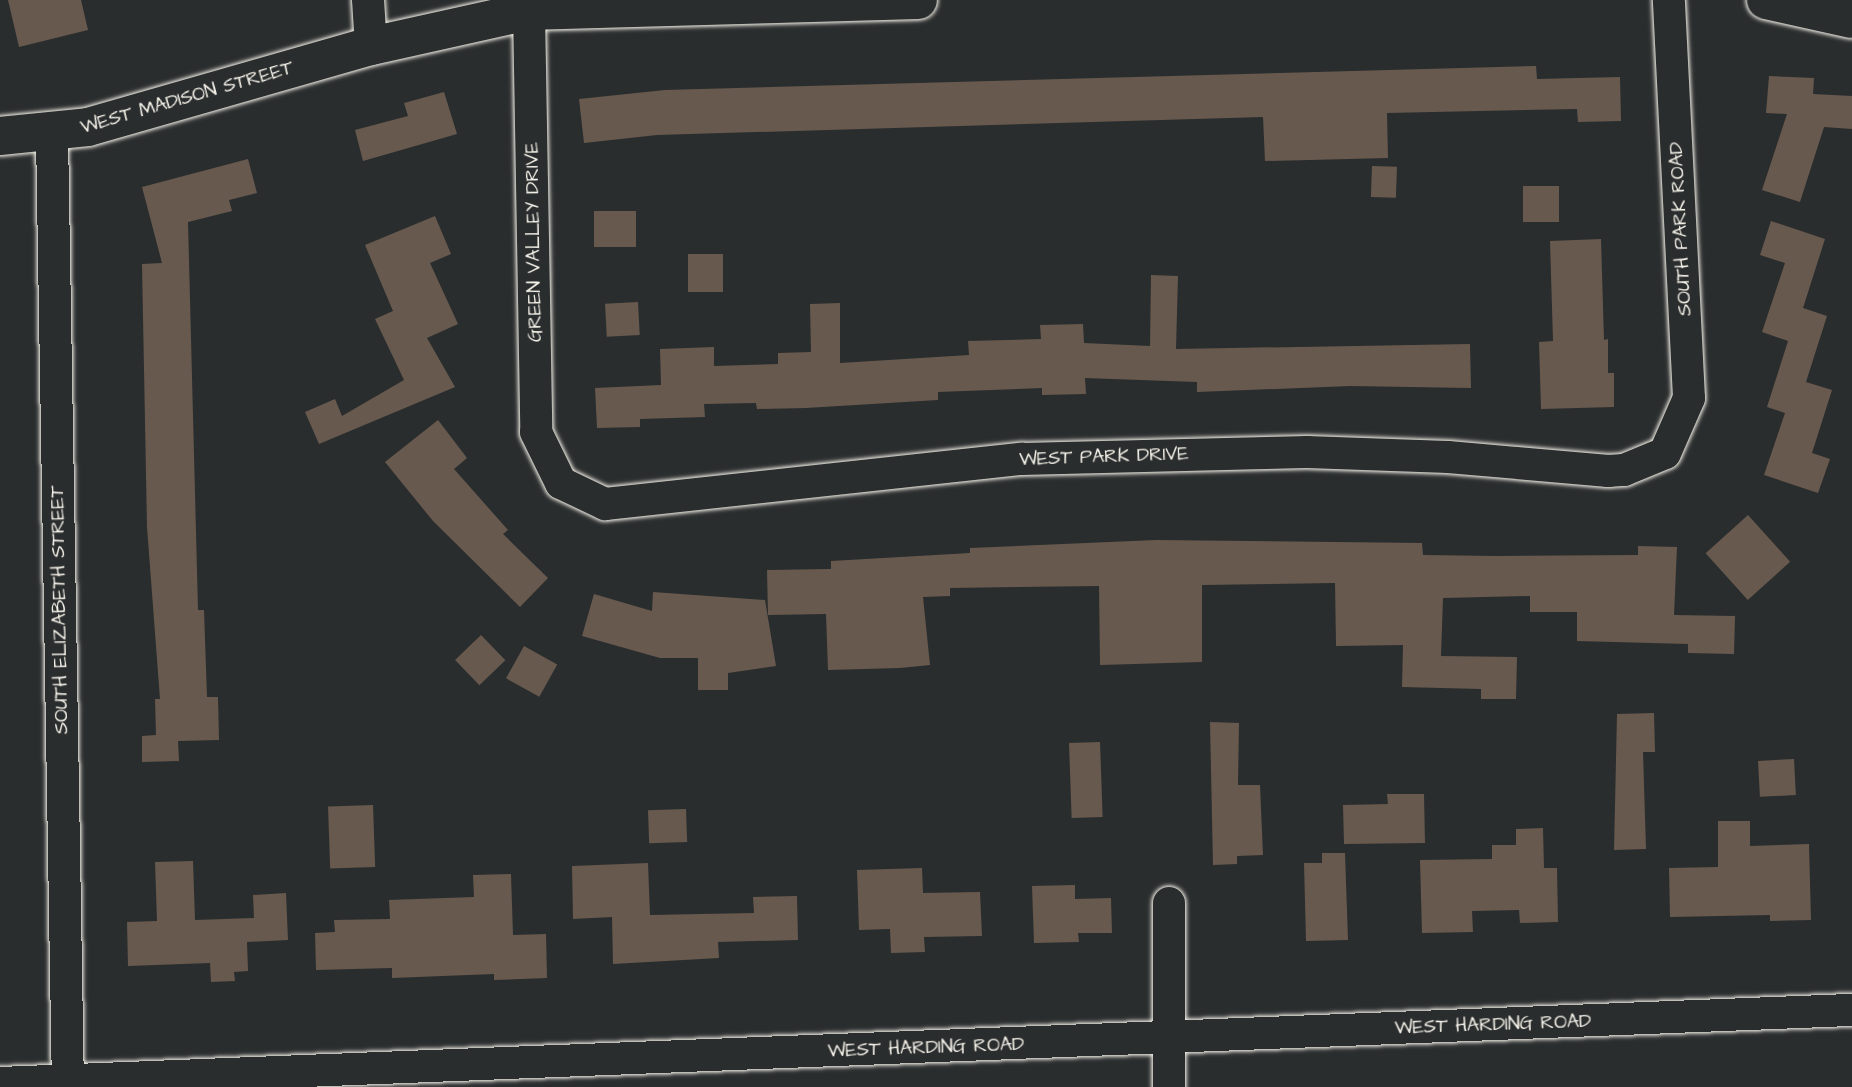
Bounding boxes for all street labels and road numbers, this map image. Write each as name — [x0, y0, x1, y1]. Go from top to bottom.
street label: WEST MADISON STREET — [78, 57, 296, 139]
street label: SOUTH PARK ROAD — [1665, 141, 1697, 317]
street label: GREEN VALLEY DRIVE — [521, 142, 547, 342]
street label: WEST PARK DRIVE — [1019, 443, 1189, 471]
street label: SOUTH ELIZABETH STREET — [46, 486, 74, 734]
street label: WEST HARDING ROAD — [1394, 1010, 1592, 1040]
street label: WEST HARDING ROAD — [827, 1033, 1025, 1063]

